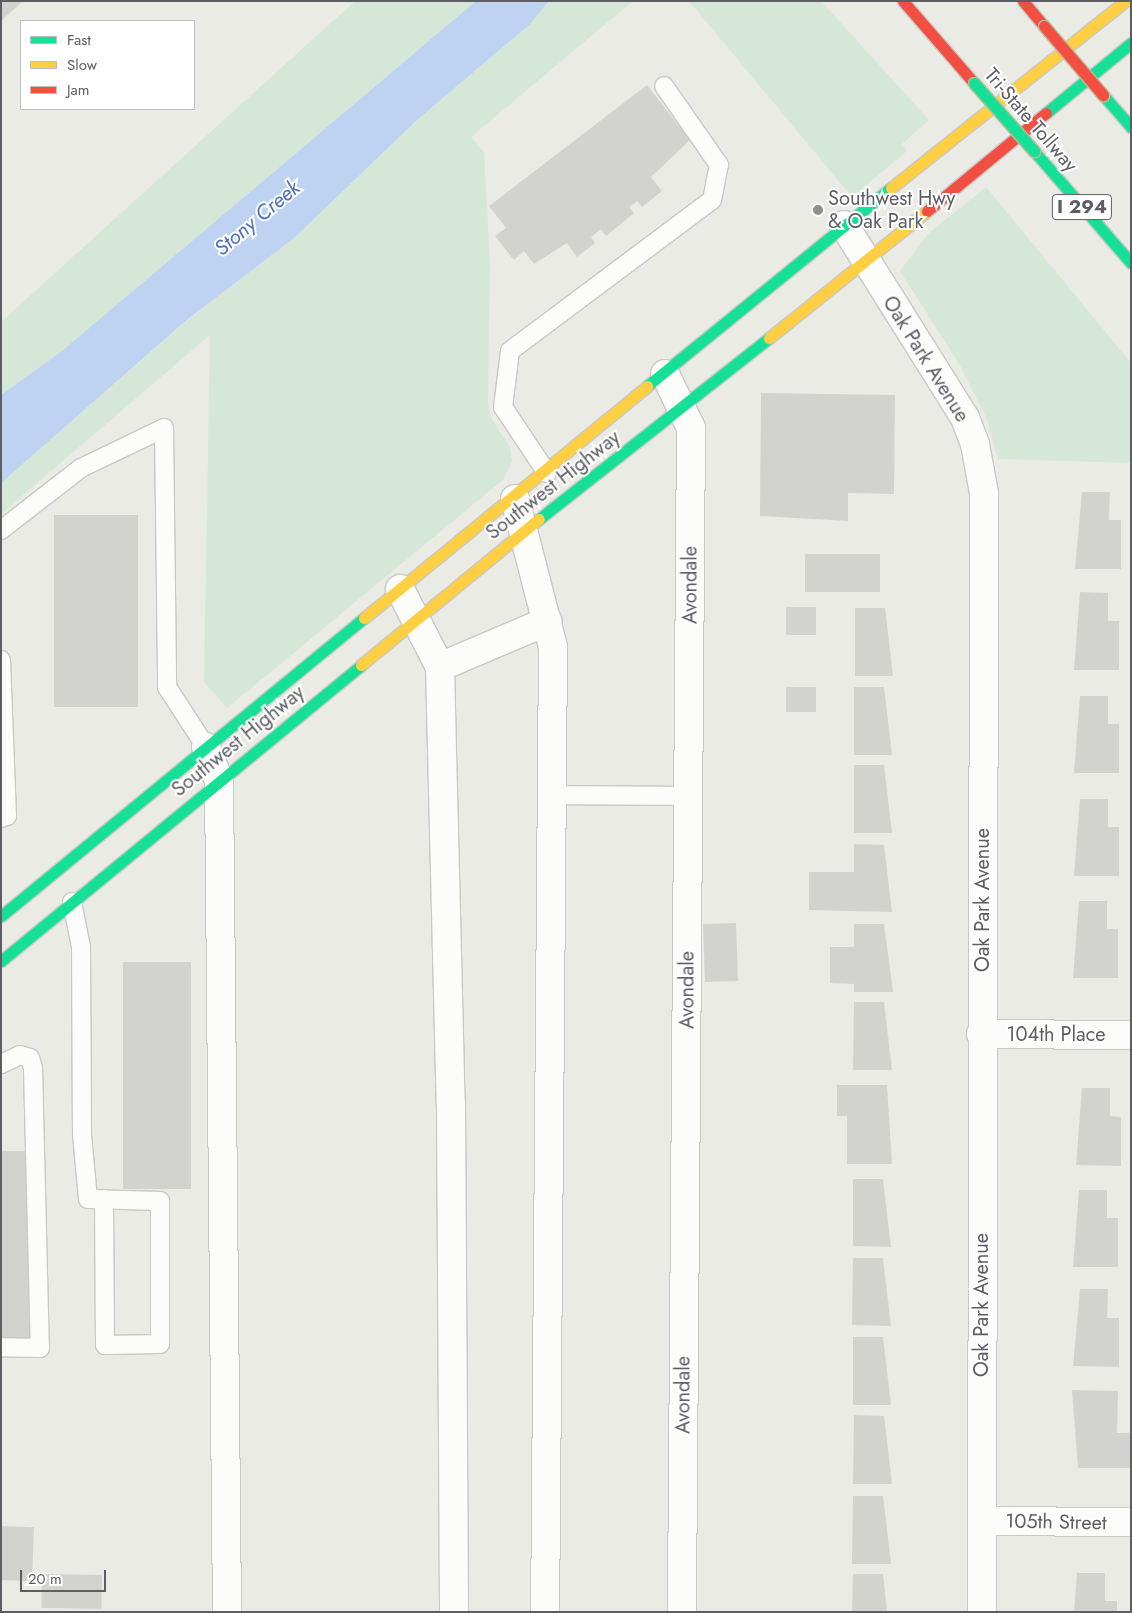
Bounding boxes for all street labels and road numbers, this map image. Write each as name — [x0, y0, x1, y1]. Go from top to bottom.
street label: Tri-State Tollway — [979, 63, 1083, 177]
road number: I 294 — [1051, 190, 1113, 223]
street label: Oak Park Avenue — [878, 292, 974, 426]
street label: Southwest Highway — [481, 425, 625, 545]
street label: Avondale — [678, 546, 702, 624]
street label: Southwest Highway — [167, 680, 309, 802]
street label: Oak Park Avenue — [970, 828, 994, 972]
street label: Avondale — [675, 951, 699, 1029]
street label: 104th Place — [1007, 1022, 1105, 1046]
street label: Oak Park Avenue — [969, 1233, 993, 1377]
street label: Avondale — [671, 1356, 695, 1434]
street label: 105th Street — [1005, 1509, 1107, 1535]

